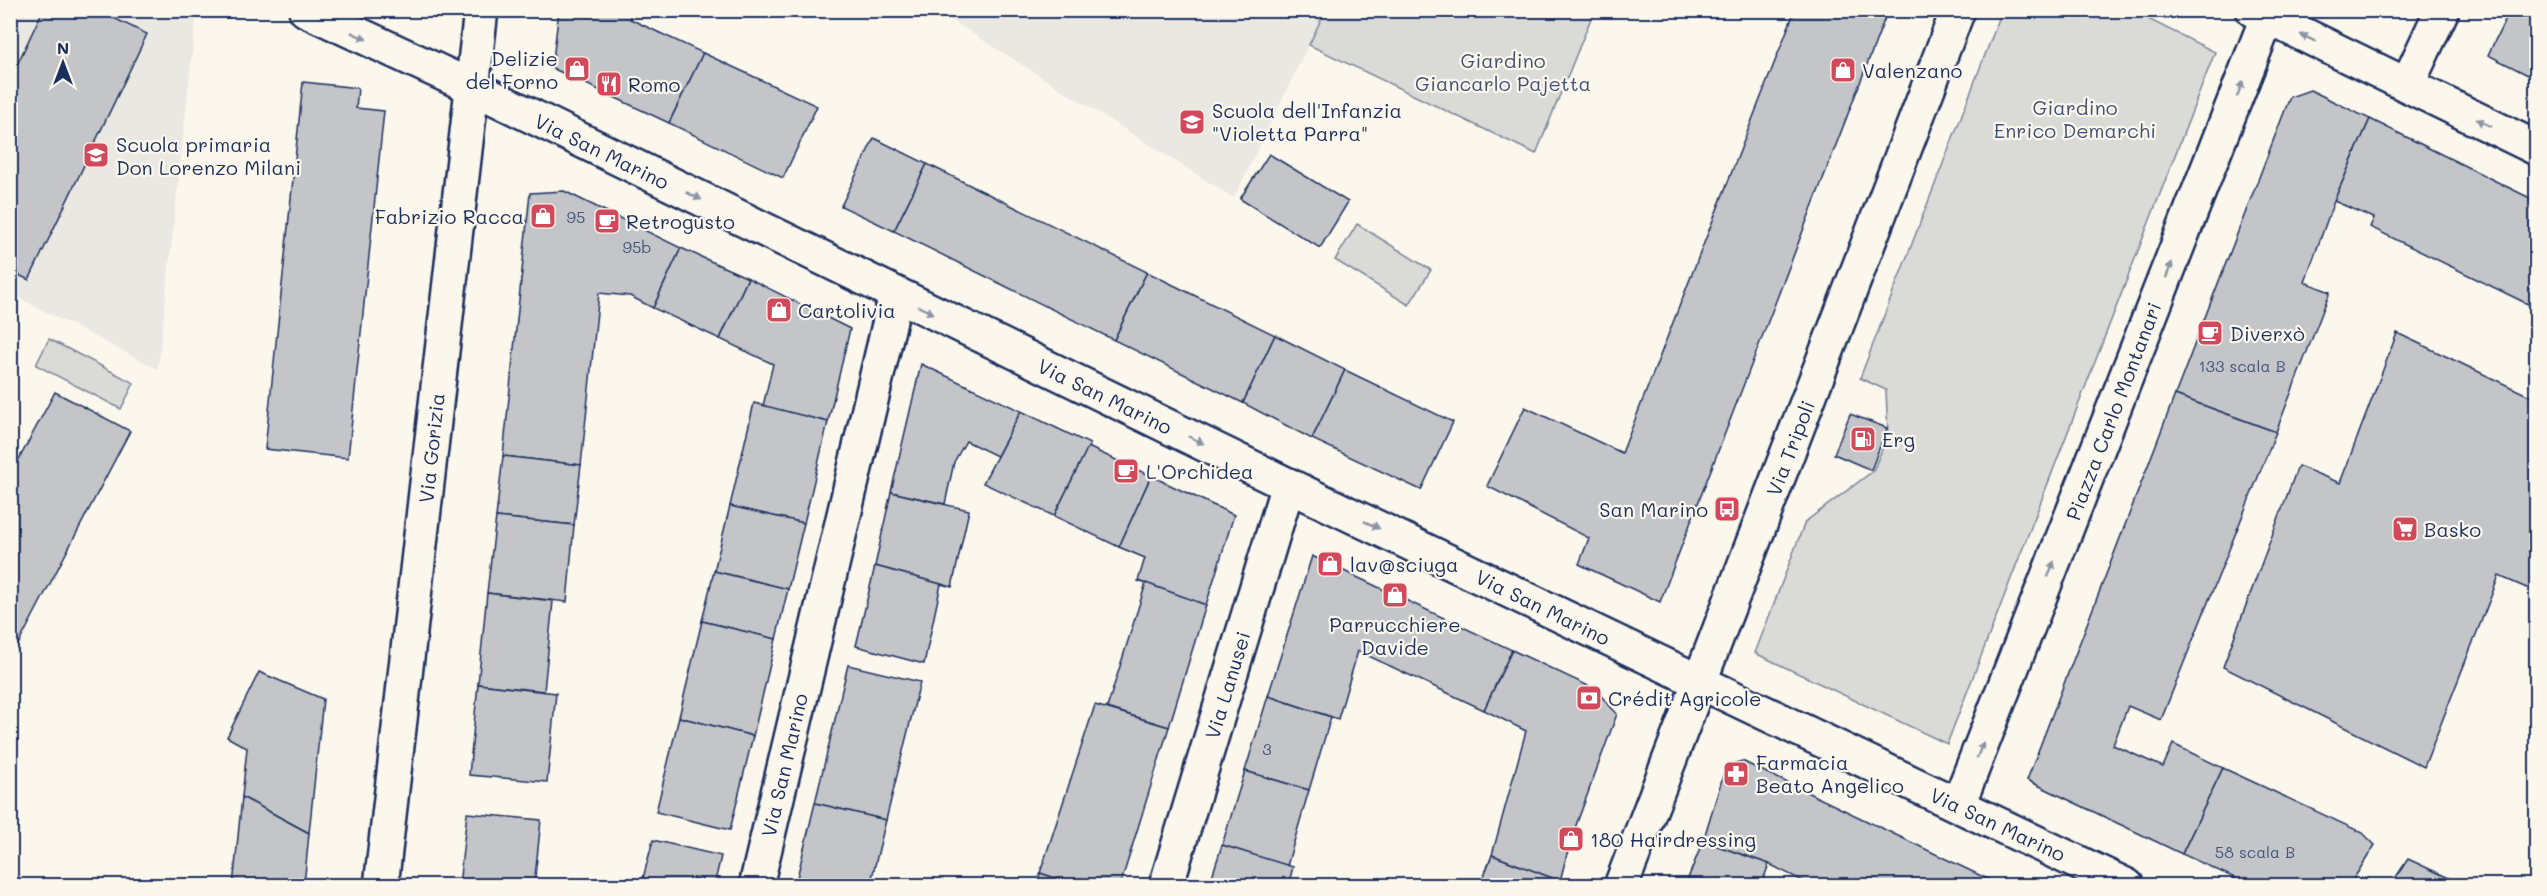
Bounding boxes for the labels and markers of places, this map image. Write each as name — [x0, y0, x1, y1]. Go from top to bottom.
place label: Delizie del Forno — [466, 45, 558, 94]
shop icon: Delizie del Forno — [562, 54, 592, 84]
shop icon: Valenzano — [1828, 55, 1858, 85]
place label: Valenzano — [1862, 57, 1962, 83]
restaurant icon: Romo — [594, 69, 624, 99]
place label: Romo — [628, 71, 681, 97]
place label: Scuola dell'Infanzia "Violetta Parra" — [1212, 97, 1402, 146]
school or university icon: Scuola dell'Infanzia "Violetta Parra" — [1177, 107, 1207, 137]
place label: Scuola primaria Don Lorenzo Milani — [116, 131, 301, 180]
school or university icon: Scuola primaria Don Lorenzo Milani — [81, 140, 111, 170]
shop icon: Fabrizio Racca — [528, 201, 558, 231]
place label: Fabrizio Racca — [375, 203, 524, 229]
cafe icon: Retrogusto — [592, 206, 622, 236]
place label: Retrogusto — [626, 208, 735, 234]
shop icon: Cartolivia — [764, 295, 794, 325]
place label: Cartolivia — [798, 297, 896, 323]
cafe icon: Diverxò — [2195, 318, 2225, 348]
place label: Diverxò — [2230, 320, 2305, 346]
fuel station icon: Erg — [1848, 424, 1878, 454]
place label: Erg — [1882, 426, 1915, 452]
cafe icon: L'Orchidea — [1111, 456, 1141, 486]
place label: L'Orchidea — [1146, 458, 1254, 484]
bus stop icon: San Marino — [1712, 494, 1742, 524]
place label: San Marino — [1599, 496, 1708, 522]
supermarket icon: Basko — [2390, 514, 2420, 544]
place label: Basko — [2424, 516, 2481, 542]
shop icon: lav@sciuga — [1315, 549, 1345, 579]
place label: lav@sciuga — [1350, 551, 1458, 577]
shop icon: Parrucchiere Davide — [1380, 580, 1410, 610]
place label: Parrucchiere Davide — [1329, 611, 1461, 660]
bank icon: Crédit Agricole — [1574, 683, 1604, 713]
place label: Crédit Agricole — [1608, 685, 1761, 711]
place label: Farmacia Beato Angelico — [1756, 749, 1904, 798]
pharmacy icon: Farmacia Beato Angelico — [1721, 759, 1751, 789]
shop icon: 180 Hairdressing — [1556, 824, 1586, 854]
place label: 180 Hairdressing — [1590, 826, 1756, 852]

